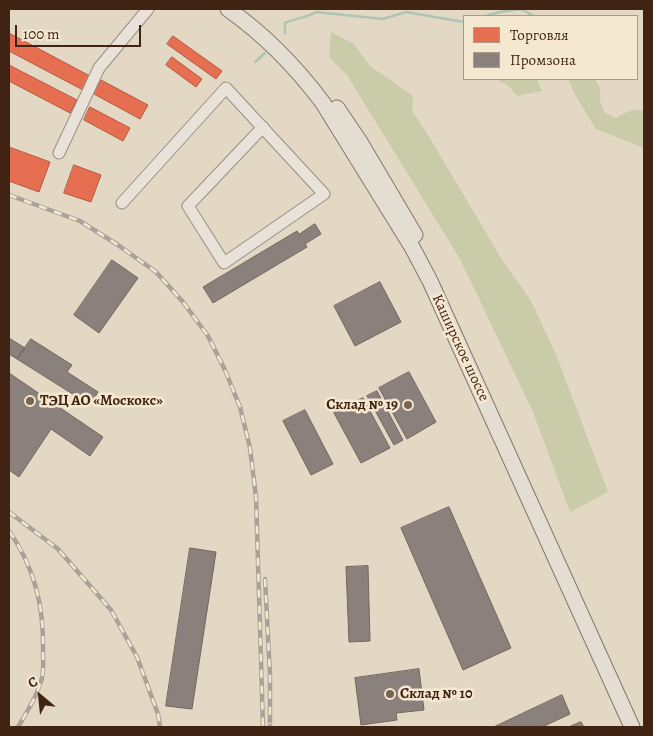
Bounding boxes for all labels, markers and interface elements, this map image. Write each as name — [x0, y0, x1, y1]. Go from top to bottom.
scale bar — [18, 15, 144, 47]
legend — [463, 15, 638, 80]
text: 100 m — [23, 24, 60, 44]
text: Торговля — [510, 25, 568, 45]
text: Промзона — [510, 50, 576, 70]
street label: Каширское шоссе — [427, 292, 493, 404]
place label: ТЭЦ АО «Москокс» — [40, 392, 163, 410]
marker: ТЭЦ АО «Москокс» — [24, 395, 36, 407]
place label: Склад № 19 — [326, 396, 398, 414]
marker: Склад № 19 — [402, 399, 414, 411]
north arrow — [15, 671, 65, 721]
text: С — [24, 672, 41, 693]
place label: Склад № 10 — [400, 685, 472, 703]
marker: Склад № 10 — [384, 688, 396, 700]

